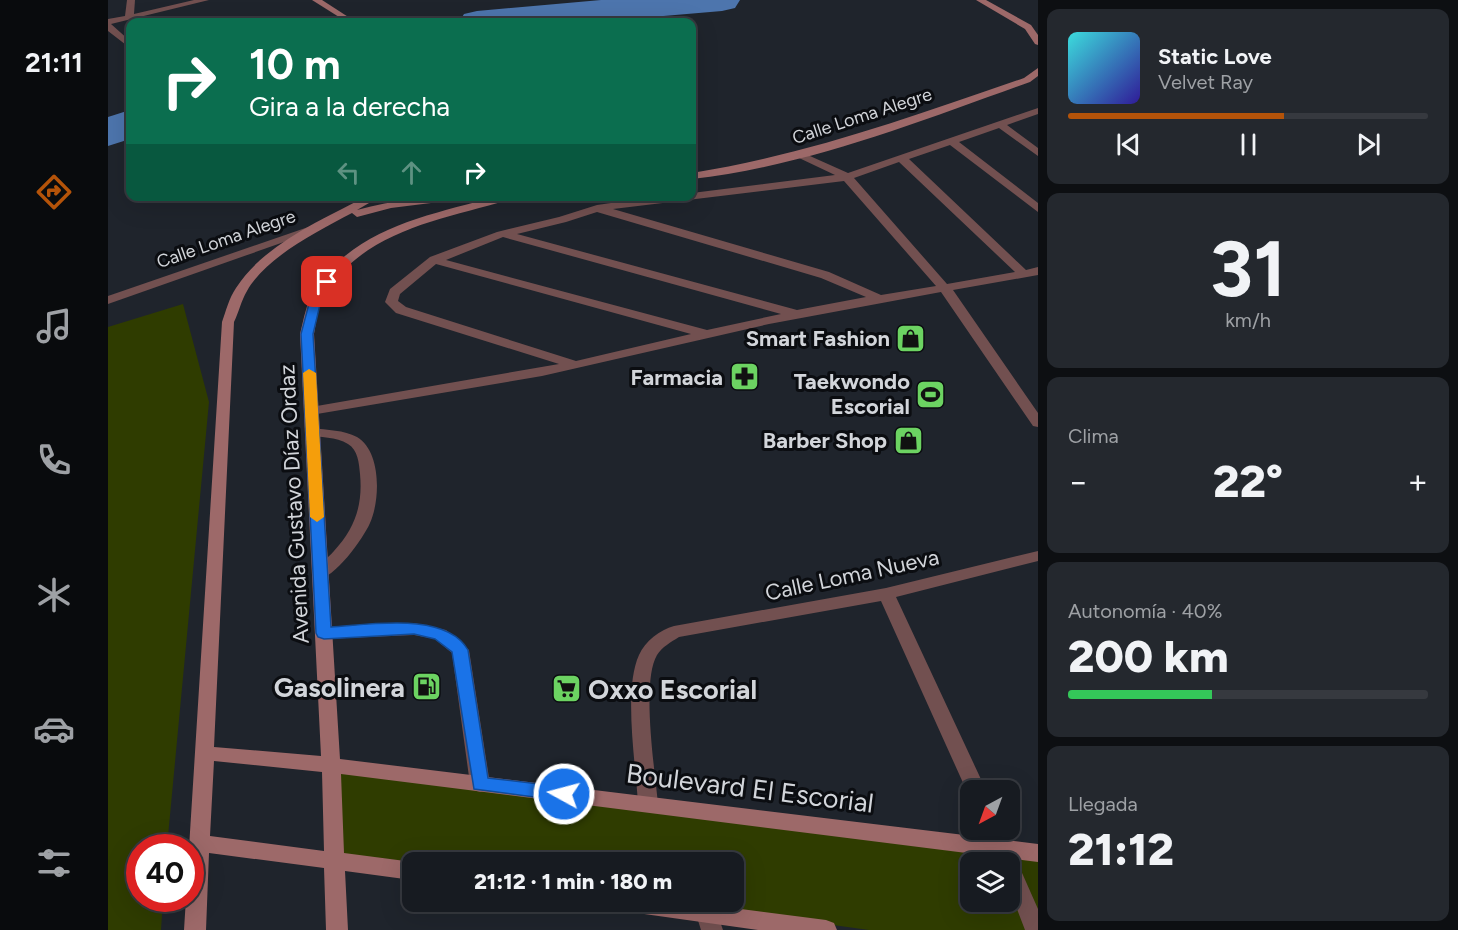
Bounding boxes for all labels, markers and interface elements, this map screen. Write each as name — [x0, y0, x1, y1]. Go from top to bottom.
text: 10 m — [249, 39, 341, 90]
icon: right — [150, 42, 228, 120]
text: Static Love — [1158, 43, 1272, 70]
text: 21:11 — [25, 46, 83, 79]
text: Velvet Ray — [1158, 70, 1253, 94]
street label: Calle Loma Alegre — [789, 83, 935, 149]
text: Gira a la derecha — [249, 90, 450, 123]
icon: previous — [1112, 128, 1145, 161]
icon: pause — [1232, 128, 1265, 161]
icon: next — [1352, 128, 1385, 161]
icon: left — [332, 156, 365, 189]
icon: ahead — [395, 156, 428, 189]
icon: right — [458, 156, 491, 189]
icon: directions — [33, 171, 75, 213]
street label: Calle Loma Alegre — [154, 205, 299, 273]
text: 31 — [1210, 222, 1286, 316]
pin — [301, 256, 352, 307]
icon: arrive — [310, 265, 343, 298]
icon: music — [33, 305, 75, 347]
text: km/h — [1225, 308, 1271, 332]
shop icon: Smart Fashion — [895, 322, 927, 354]
place label: Smart Fashion — [746, 325, 890, 352]
pharmacy icon: Farmacia — [728, 361, 760, 393]
street label: Avenida Gustavo Díaz Ordaz — [273, 364, 315, 644]
place label: Farmacia — [631, 364, 723, 391]
place label: Taekwondo Escorial — [794, 368, 910, 420]
sports icon: Taekwondo Escorial — [915, 378, 947, 410]
shop icon: Barber Shop — [892, 424, 924, 456]
text: Clima — [1068, 424, 1119, 448]
place label: Barber Shop — [763, 427, 887, 454]
icon: phone — [33, 439, 75, 481]
text: 22° — [1213, 454, 1283, 508]
text: − — [1068, 462, 1089, 501]
text: + — [1407, 462, 1428, 501]
street label: Calle Loma Nueva — [763, 543, 941, 607]
icon: climate — [33, 574, 75, 616]
text: Autonomía · 40% — [1068, 599, 1222, 623]
text: 200 km — [1068, 629, 1229, 683]
place label: Gasolinera — [274, 671, 405, 704]
fuel station icon: Gasolinera — [410, 671, 442, 703]
supermarket icon: Oxxo Escorial — [551, 673, 583, 705]
place label: Oxxo Escorial — [588, 673, 757, 706]
icon: car — [33, 708, 75, 750]
street label: Boulevard El Escorial — [624, 756, 876, 820]
position arrow — [532, 762, 596, 826]
north arrow — [960, 780, 1020, 840]
map controls — [960, 780, 1020, 912]
text: Llegada — [1068, 792, 1138, 816]
text: 21:12 — [1068, 822, 1174, 876]
speed limit sign: 40 — [126, 834, 204, 912]
icon: filters — [33, 842, 75, 884]
button: layers — [960, 852, 1020, 912]
text: 21:12 · 1 min · 180 m — [474, 868, 672, 895]

